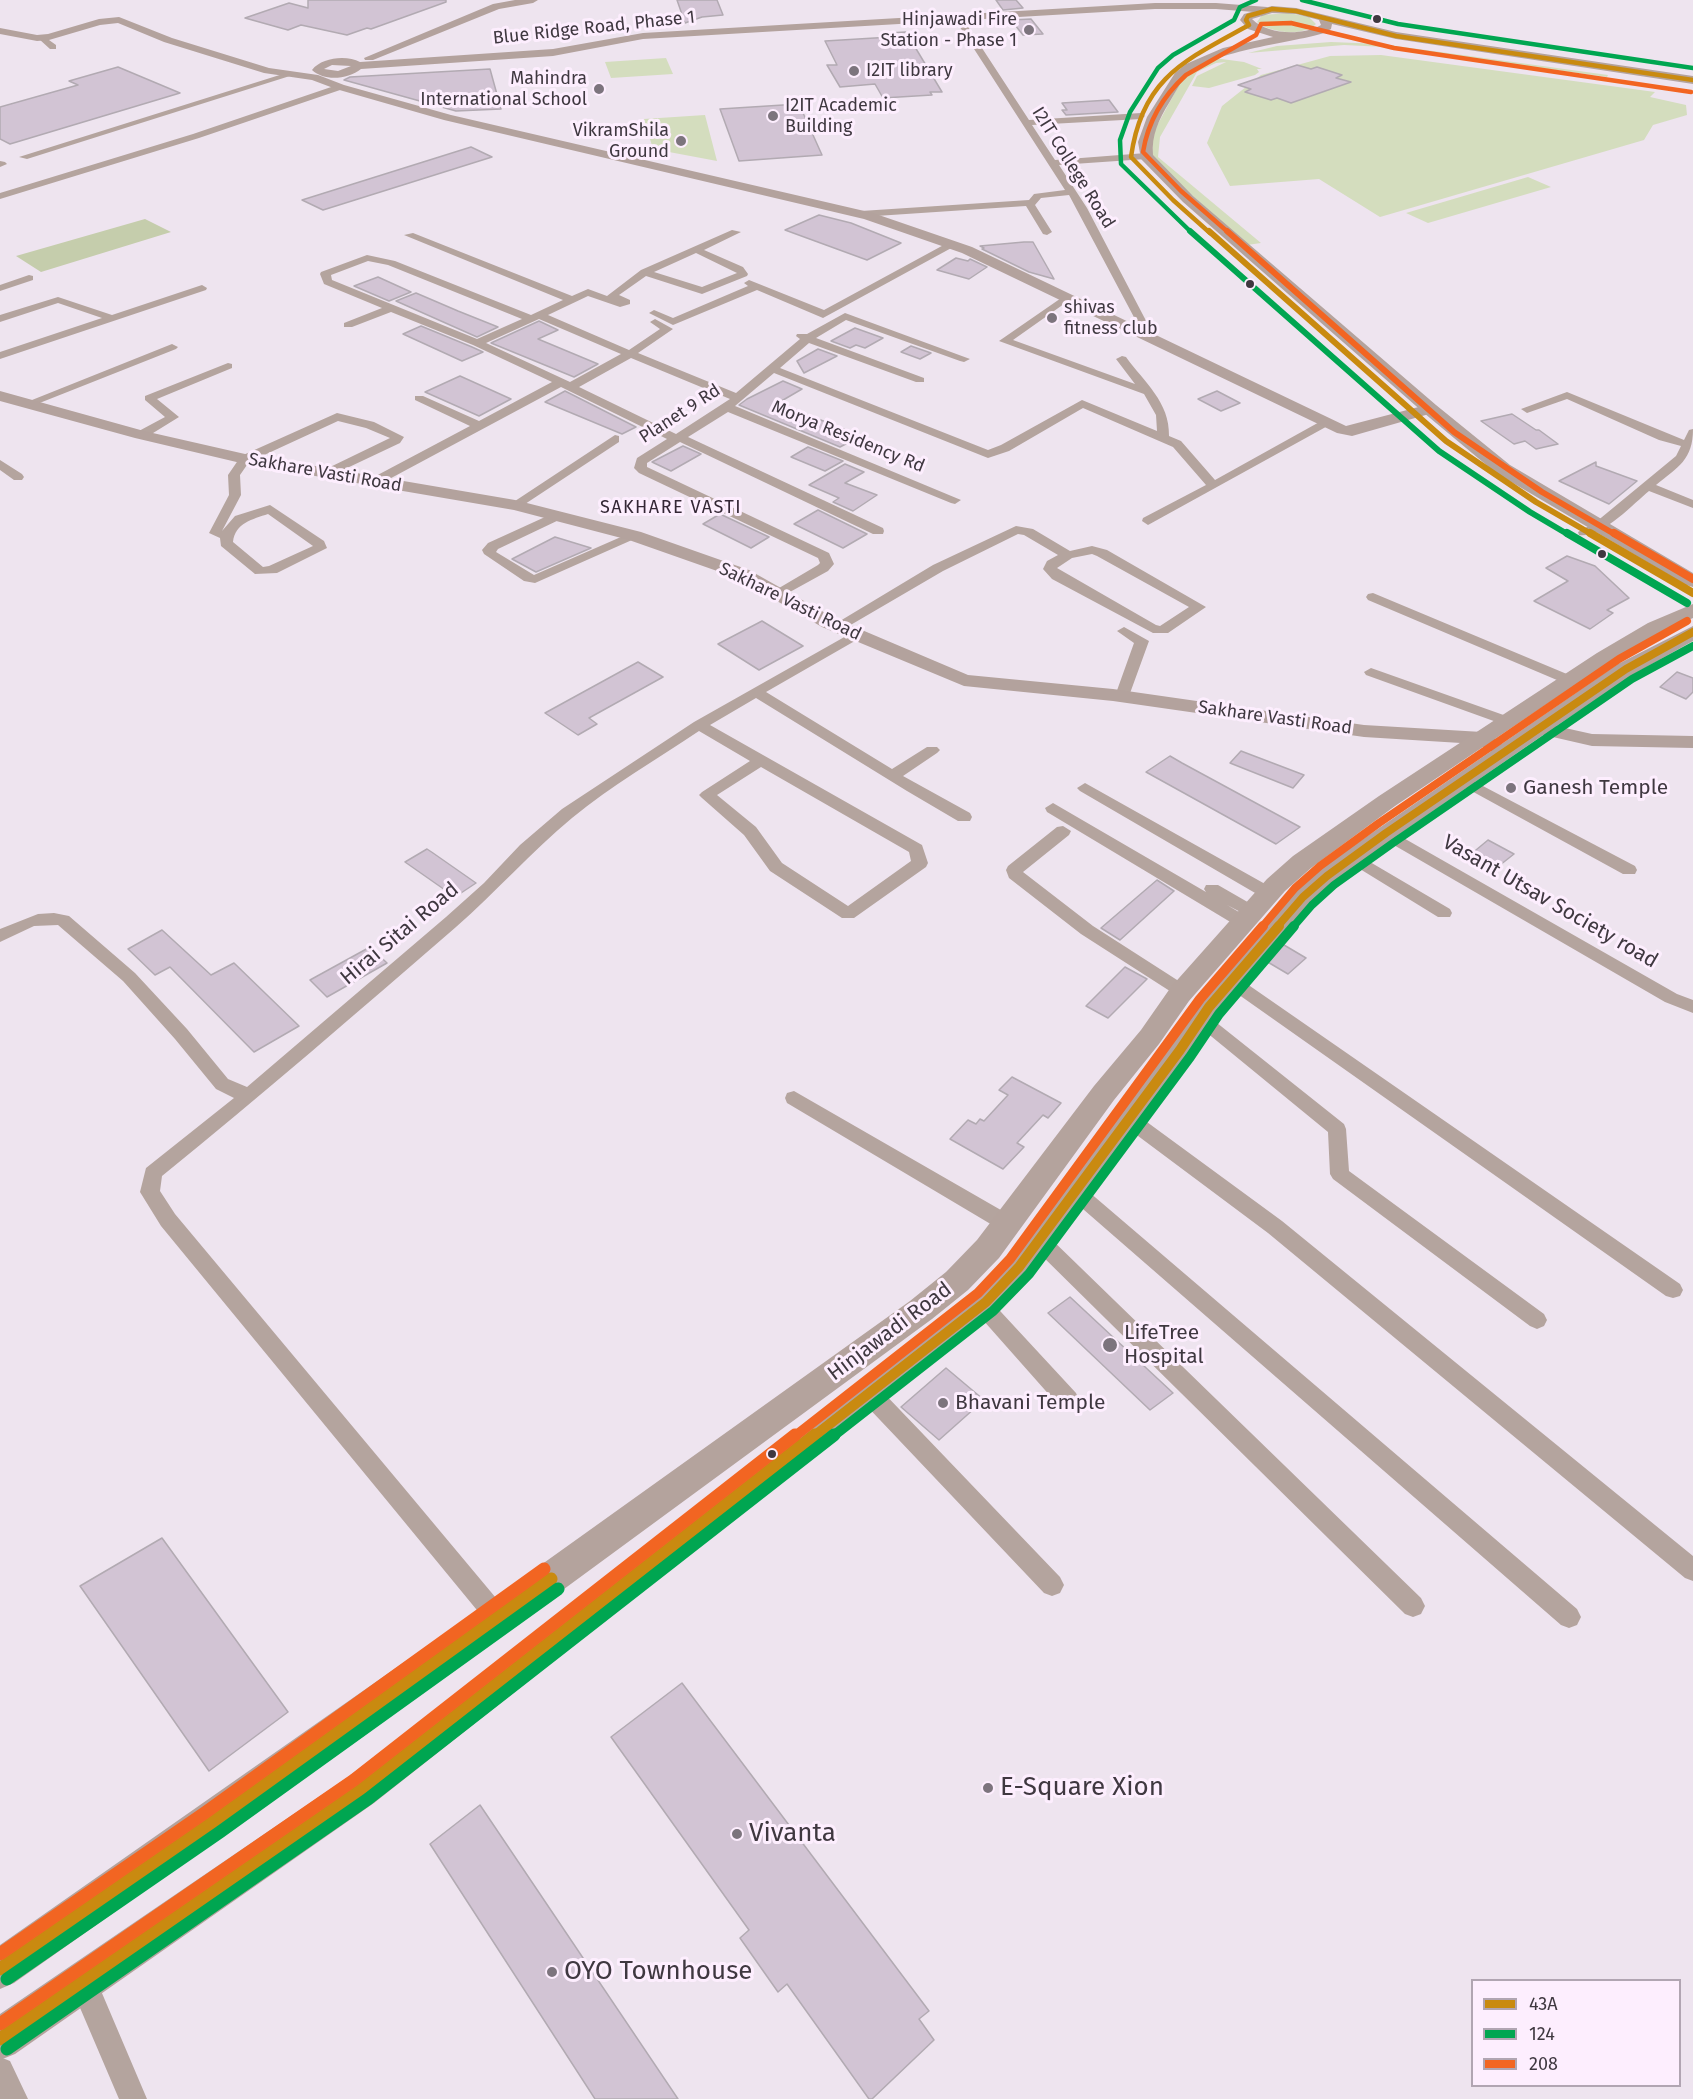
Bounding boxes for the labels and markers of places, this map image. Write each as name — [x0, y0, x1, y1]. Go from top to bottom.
place label: Hinjawadi Fire Station - Phase 1 — [881, 9, 1017, 52]
unlabelled marker — [1371, 13, 1383, 25]
marker: Hinjawadi Fire Station - Phase 1 — [1022, 23, 1036, 37]
place label: I2IT library — [866, 60, 953, 82]
marker: I2IT library — [847, 64, 861, 78]
place label: Mahindra International School — [420, 68, 587, 110]
marker: Mahindra International School — [592, 82, 606, 96]
place label: I2IT Academic Building — [785, 95, 897, 138]
marker: I2IT Academic Building — [766, 109, 780, 123]
place label: VikramShila Ground — [573, 120, 669, 162]
marker: VikramShila Ground — [674, 134, 688, 148]
unlabelled marker — [1244, 278, 1256, 290]
place label: shivas fitness club — [1064, 297, 1158, 340]
marker: shivas fitness club — [1045, 311, 1059, 325]
unlabelled marker — [1596, 548, 1608, 560]
place label: Ganesh Temple — [1523, 775, 1668, 801]
marker: Ganesh Temple — [1504, 781, 1518, 795]
place label: LifeTree Hospital — [1124, 1320, 1204, 1370]
marker: LifeTree Hospital — [1101, 1336, 1119, 1354]
place label: Bhavani Temple — [955, 1390, 1106, 1416]
marker: Bhavani Temple — [936, 1396, 950, 1410]
unlabelled marker — [766, 1448, 778, 1460]
place label: E-Square Xion — [1000, 1772, 1164, 1804]
marker: E-Square Xion — [981, 1781, 995, 1795]
place label: Vivanta — [749, 1818, 836, 1850]
marker: Vivanta — [730, 1827, 744, 1841]
place label: OYO Townhouse — [564, 1956, 752, 1988]
marker: OYO Townhouse — [545, 1965, 559, 1979]

